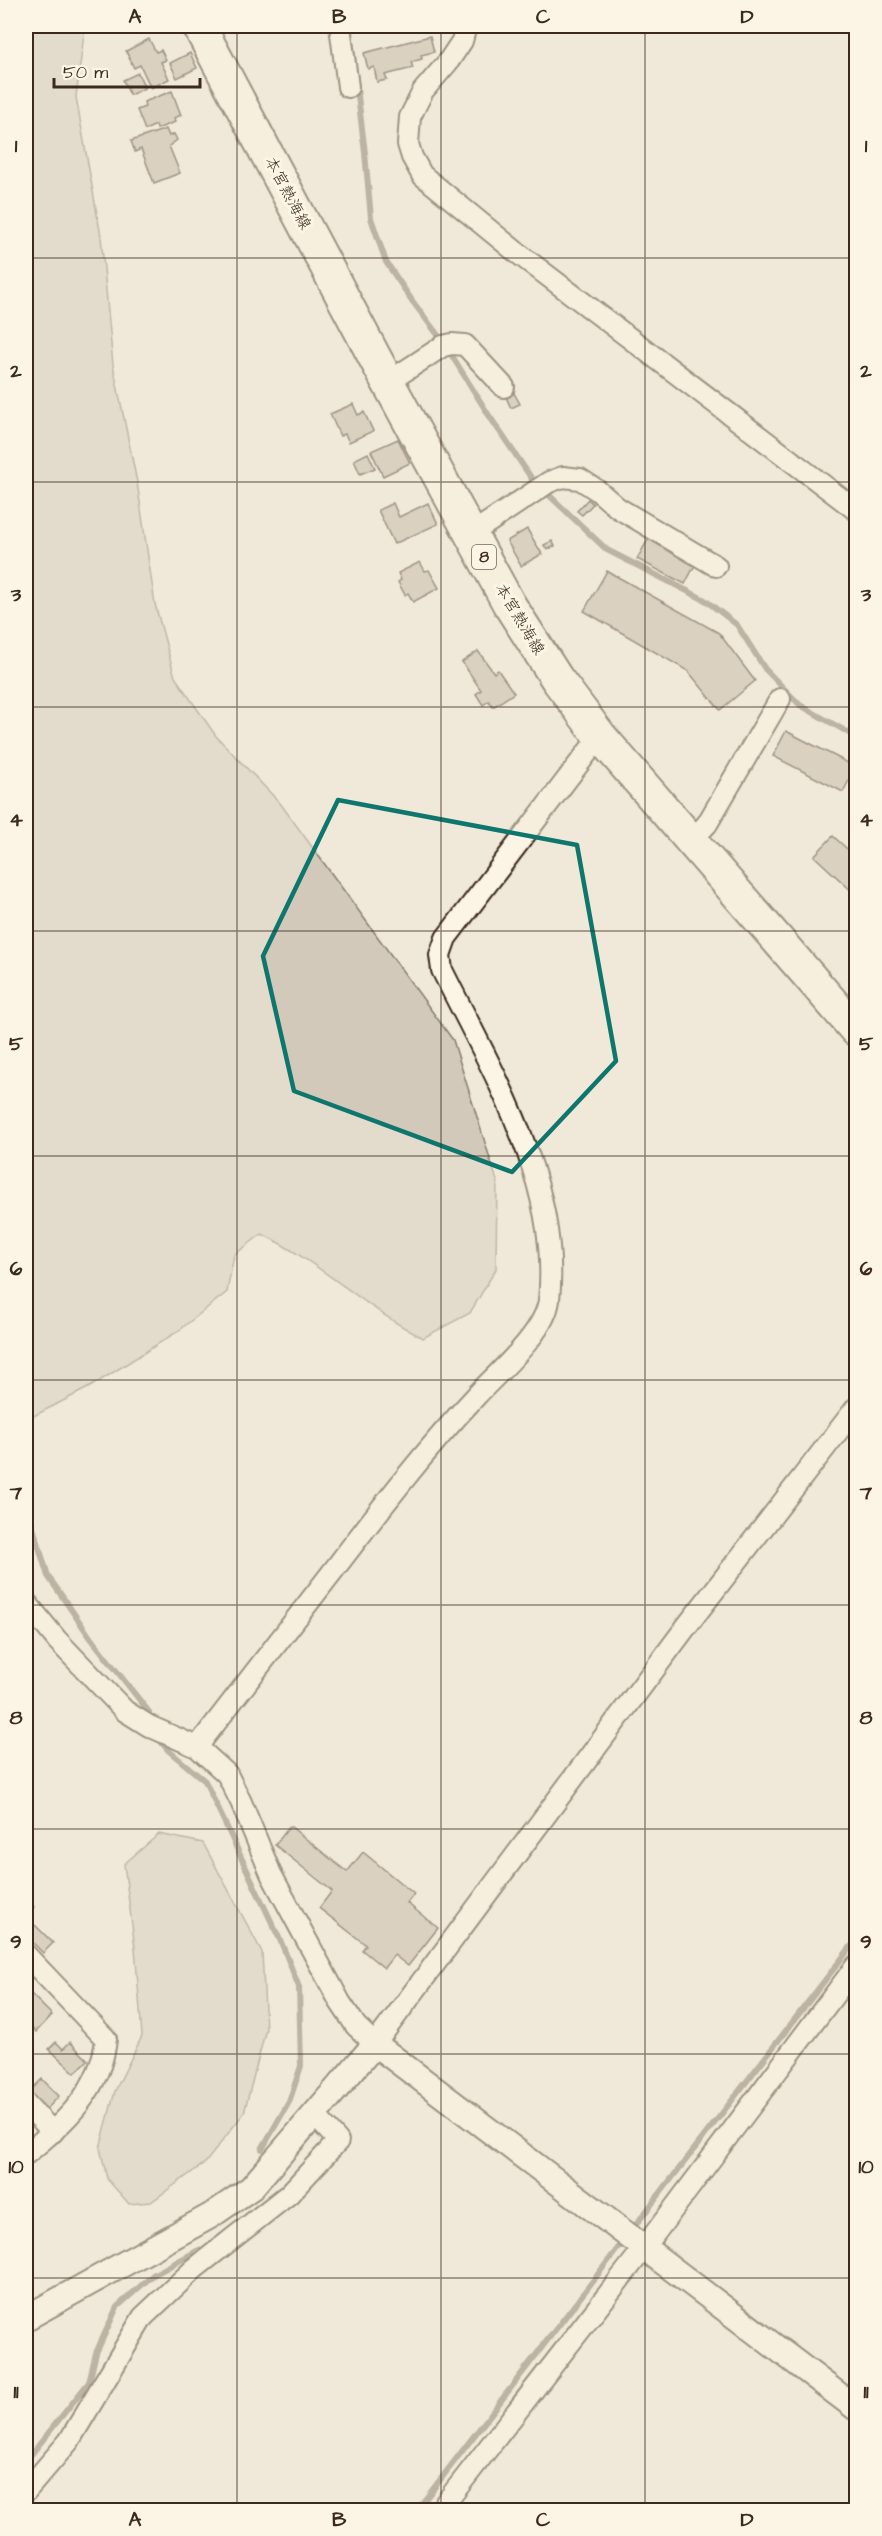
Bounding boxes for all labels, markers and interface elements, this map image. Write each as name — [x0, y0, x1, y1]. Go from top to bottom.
text: A — [129, 3, 142, 31]
text: B — [332, 3, 347, 31]
text: C — [536, 3, 551, 31]
text: D — [741, 3, 754, 31]
scale bar — [54, 51, 200, 89]
text: 50 m — [63, 60, 108, 85]
text: 1 — [15, 132, 18, 160]
text: 1 — [865, 132, 868, 160]
street label: 本宮熱海線 — [260, 153, 316, 233]
text: 2 — [9, 357, 22, 385]
text: 2 — [859, 357, 872, 385]
road number: 8 — [472, 545, 496, 569]
street label: 本宮熱海線 — [490, 579, 550, 659]
text: 3 — [10, 581, 22, 609]
text: 3 — [860, 581, 872, 609]
text: 4 — [9, 806, 23, 834]
text: 4 — [859, 806, 873, 834]
text: 5 — [9, 1030, 24, 1058]
text: 5 — [859, 1030, 874, 1058]
text: 6 — [10, 1255, 23, 1283]
text: 6 — [860, 1255, 873, 1283]
text: 7 — [9, 1479, 23, 1507]
text: 7 — [859, 1479, 873, 1507]
text: 8 — [10, 1704, 23, 1732]
text: 8 — [860, 1704, 873, 1732]
text: 9 — [10, 1928, 22, 1956]
text: 9 — [860, 1928, 872, 1956]
text: 10 — [8, 2153, 24, 2181]
text: 10 — [858, 2153, 874, 2181]
text: 11 — [13, 2378, 19, 2406]
text: 11 — [863, 2378, 869, 2406]
text: A — [129, 2506, 142, 2534]
text: B — [332, 2506, 347, 2534]
text: C — [536, 2506, 551, 2534]
text: D — [741, 2506, 754, 2534]

